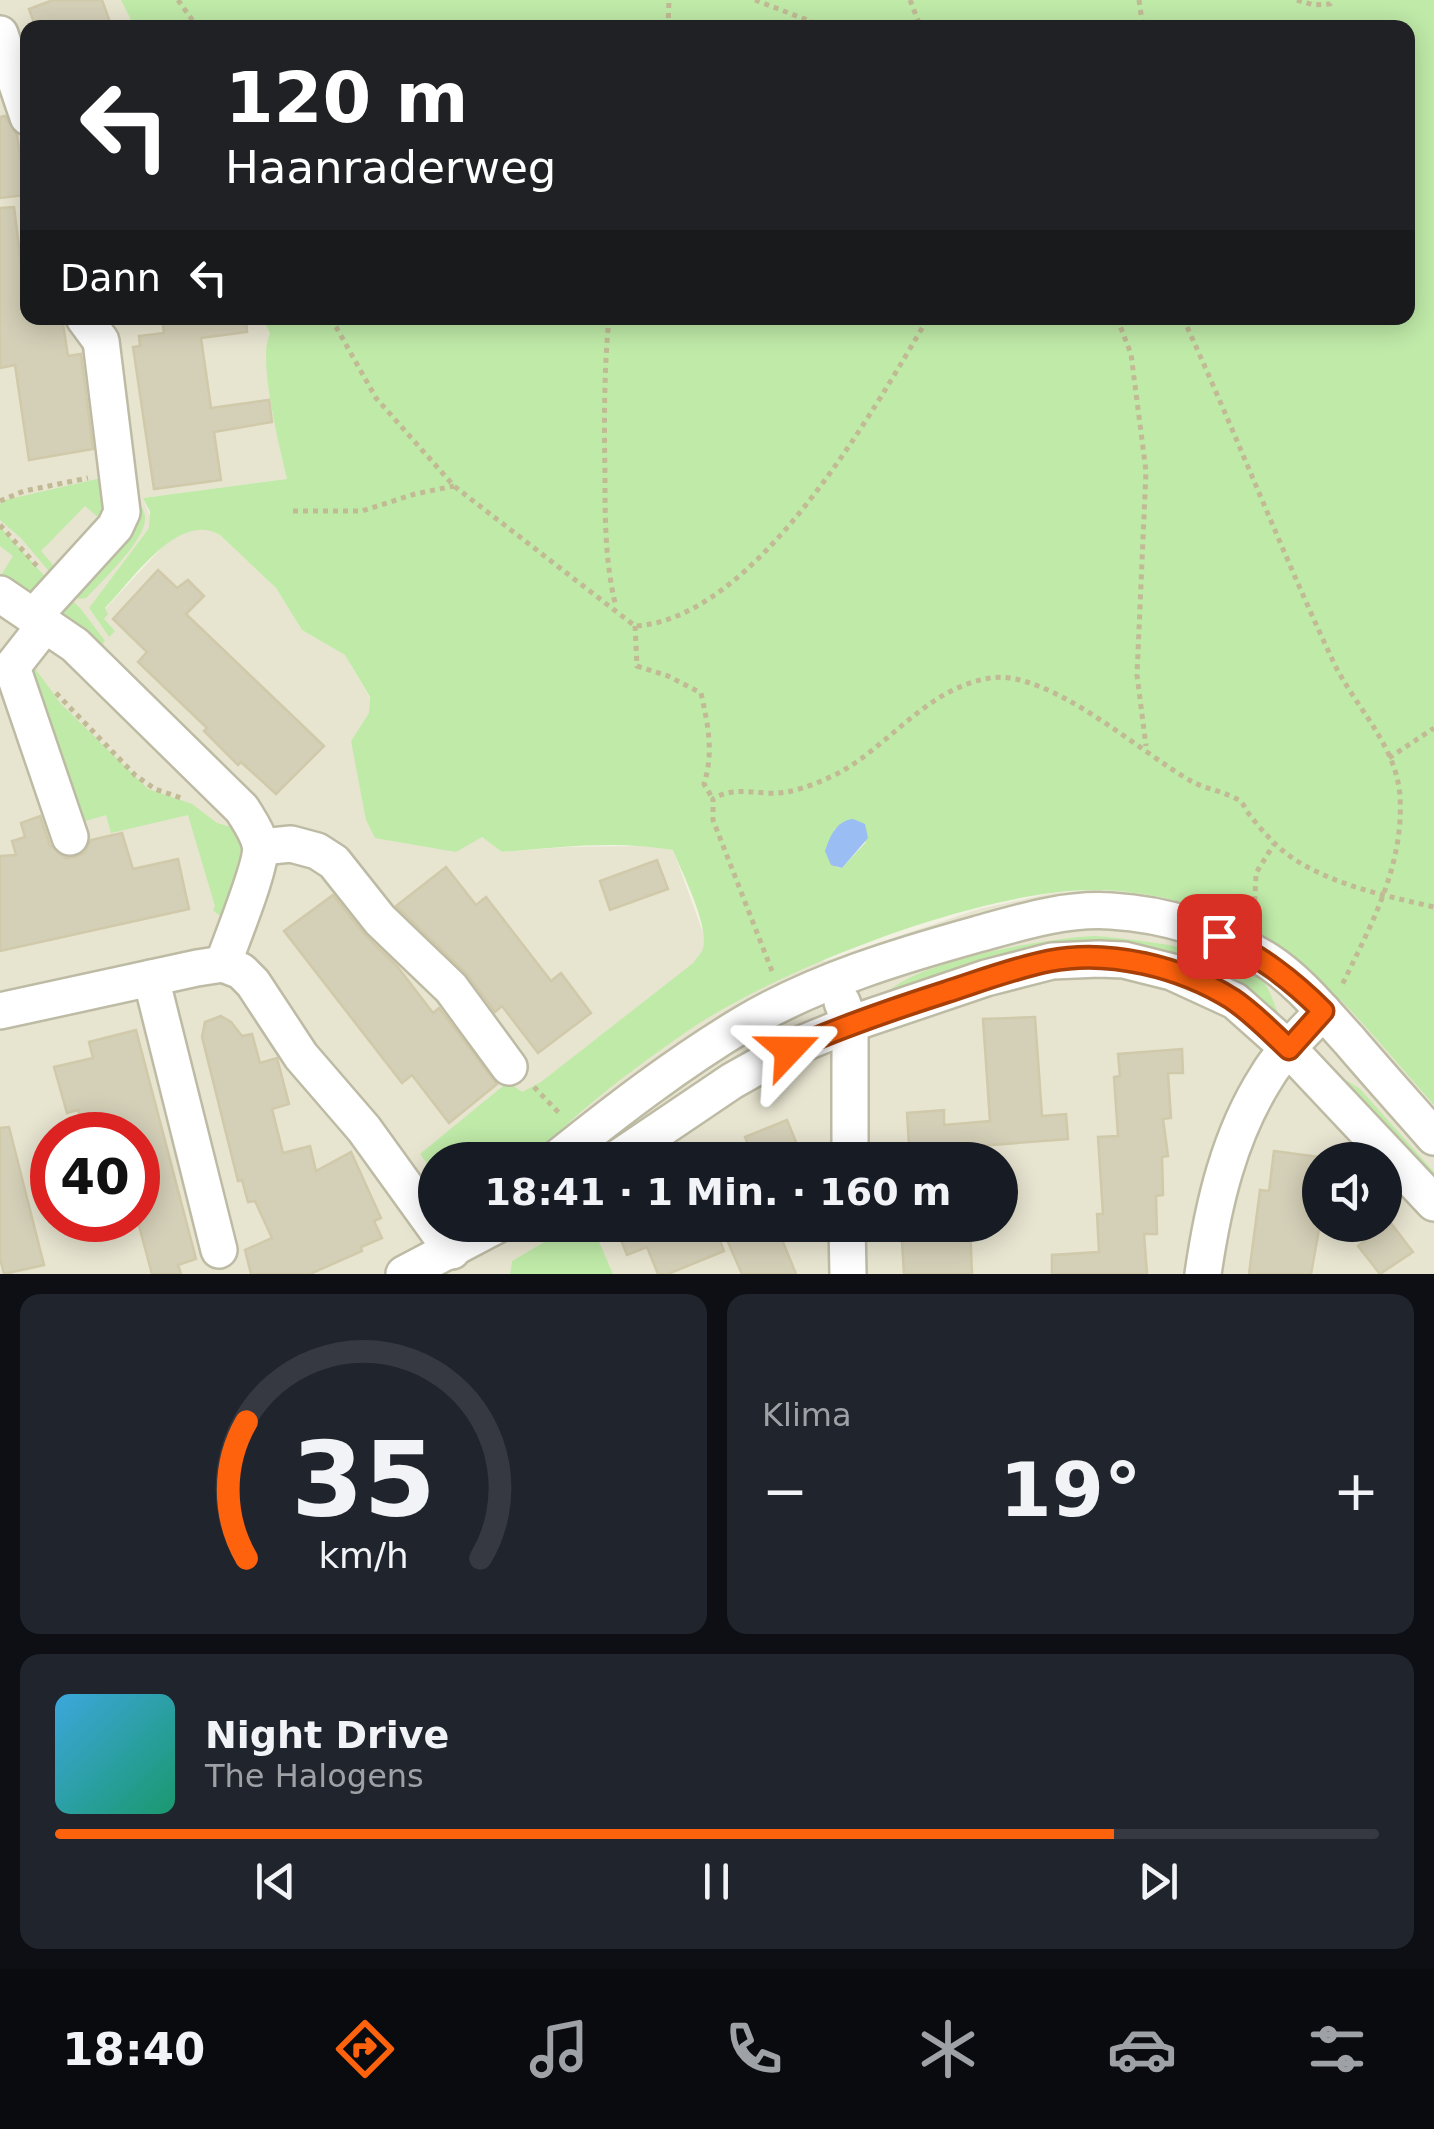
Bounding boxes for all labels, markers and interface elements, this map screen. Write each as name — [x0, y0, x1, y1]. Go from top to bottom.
text: 120 m — [225, 57, 468, 139]
icon: left — [60, 60, 190, 190]
text: Haanraderweg — [225, 141, 556, 194]
icon: left — [181, 250, 236, 305]
text: Dann — [60, 256, 161, 300]
pin — [1177, 894, 1262, 979]
icon: arrive — [1192, 909, 1247, 964]
position arrow — [737, 998, 841, 1102]
speed limit sign: 40 — [30, 1112, 160, 1242]
map controls — [1302, 1142, 1402, 1242]
button: sound — [1302, 1142, 1402, 1242]
text: 18:41 · 1 Min. · 160 m — [485, 1170, 951, 1214]
text: Klima — [762, 1396, 852, 1434]
text: 35 — [291, 1419, 436, 1541]
text: 19° — [1000, 1446, 1141, 1534]
text: − — [762, 1459, 808, 1523]
text: + — [1333, 1459, 1379, 1523]
text: km/h — [318, 1535, 409, 1576]
text: Night Drive — [205, 1713, 449, 1757]
text: The Halogens — [205, 1757, 424, 1795]
icon: previous — [248, 1854, 303, 1909]
icon: pause — [689, 1854, 744, 1909]
icon: next — [1131, 1854, 1186, 1909]
icon: directions — [330, 2014, 400, 2084]
icon: music — [524, 2014, 594, 2084]
icon: phone — [719, 2014, 789, 2084]
icon: climate — [913, 2014, 983, 2084]
icon: car — [1107, 2014, 1177, 2084]
icon: filters — [1302, 2014, 1372, 2084]
text: 18:40 — [62, 2023, 205, 2076]

